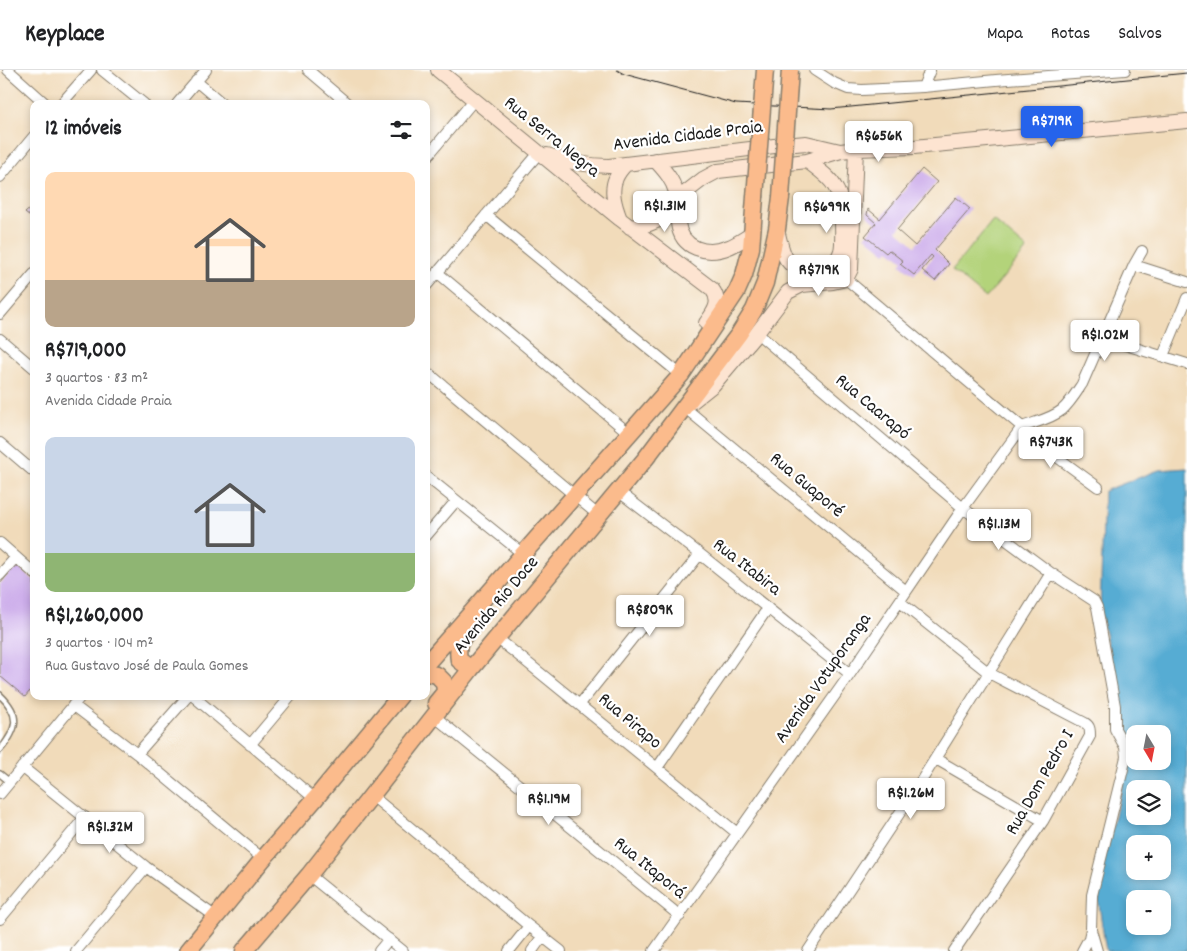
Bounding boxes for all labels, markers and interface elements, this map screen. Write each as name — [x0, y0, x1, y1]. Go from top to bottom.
text: Keyplace — [25, 18, 105, 52]
text: Mapa — [987, 22, 1023, 47]
text: Rotas — [1051, 22, 1090, 47]
text: Salvos — [1118, 22, 1162, 47]
street label: Rua Serra Negra — [497, 91, 606, 186]
pin: R$719K — [1011, 106, 1093, 148]
text: R$719K — [1032, 110, 1072, 133]
street label: Avenida Cidade Praia — [612, 114, 765, 160]
text: 12 imóveis — [45, 115, 122, 145]
icon: filters — [387, 116, 415, 144]
pin: R$656K — [838, 121, 920, 163]
text: R$656K — [856, 125, 902, 148]
pin: R$1.31M — [619, 190, 711, 233]
pin: R$699K — [786, 191, 868, 234]
text: R$1.31M — [644, 195, 686, 218]
text: R$699K — [804, 196, 850, 219]
icon: home — [185, 205, 275, 295]
pin: R$719K — [778, 254, 860, 297]
text: R$719K — [799, 259, 839, 282]
pin: R$1.02M — [1059, 320, 1151, 362]
text: R$1.02M — [1081, 324, 1129, 347]
text: R$719,000 — [45, 337, 126, 367]
text: 3 quartos · 83 m² — [45, 367, 148, 390]
street label: Rua Caarapó — [828, 368, 916, 448]
text: Avenida Cidade Praia — [45, 390, 172, 413]
pin: R$743K — [1010, 426, 1092, 469]
text: R$743K — [1029, 431, 1073, 454]
street label: Rua Guaporé — [763, 447, 849, 525]
icon: home — [185, 470, 275, 560]
pin: R$1.13M — [953, 508, 1045, 551]
text: R$1.13M — [978, 513, 1020, 536]
street label: Rua Itabira — [706, 533, 787, 604]
street label: Avenida Rio Doce — [448, 551, 546, 661]
pin: R$809K — [609, 594, 691, 637]
text: R$809K — [627, 599, 673, 622]
text: R$1,260,000 — [45, 602, 144, 632]
street label: Avenida Votuporanga — [769, 608, 880, 749]
text: 3 quartos · 104 m² — [45, 632, 153, 655]
text: Rua Gustavo José de Paula Gomes — [45, 655, 249, 678]
street label: Rua Pirapo — [591, 687, 667, 757]
street label: Rua Dom Pedro I — [1000, 725, 1082, 841]
north arrow — [1126, 725, 1171, 770]
map controls — [1126, 725, 1171, 935]
pin: R$1.26M — [865, 778, 957, 820]
button: layers — [1126, 780, 1171, 825]
text: R$1.26M — [888, 782, 934, 805]
pin: R$1.19M — [503, 784, 595, 826]
text: R$1.19M — [528, 788, 570, 811]
pin: R$1.32M — [64, 812, 156, 854]
text: R$1.32M — [87, 816, 133, 839]
street label: Rua Itaporá — [607, 831, 691, 907]
button: + — [1126, 835, 1171, 880]
button: − — [1126, 890, 1171, 935]

